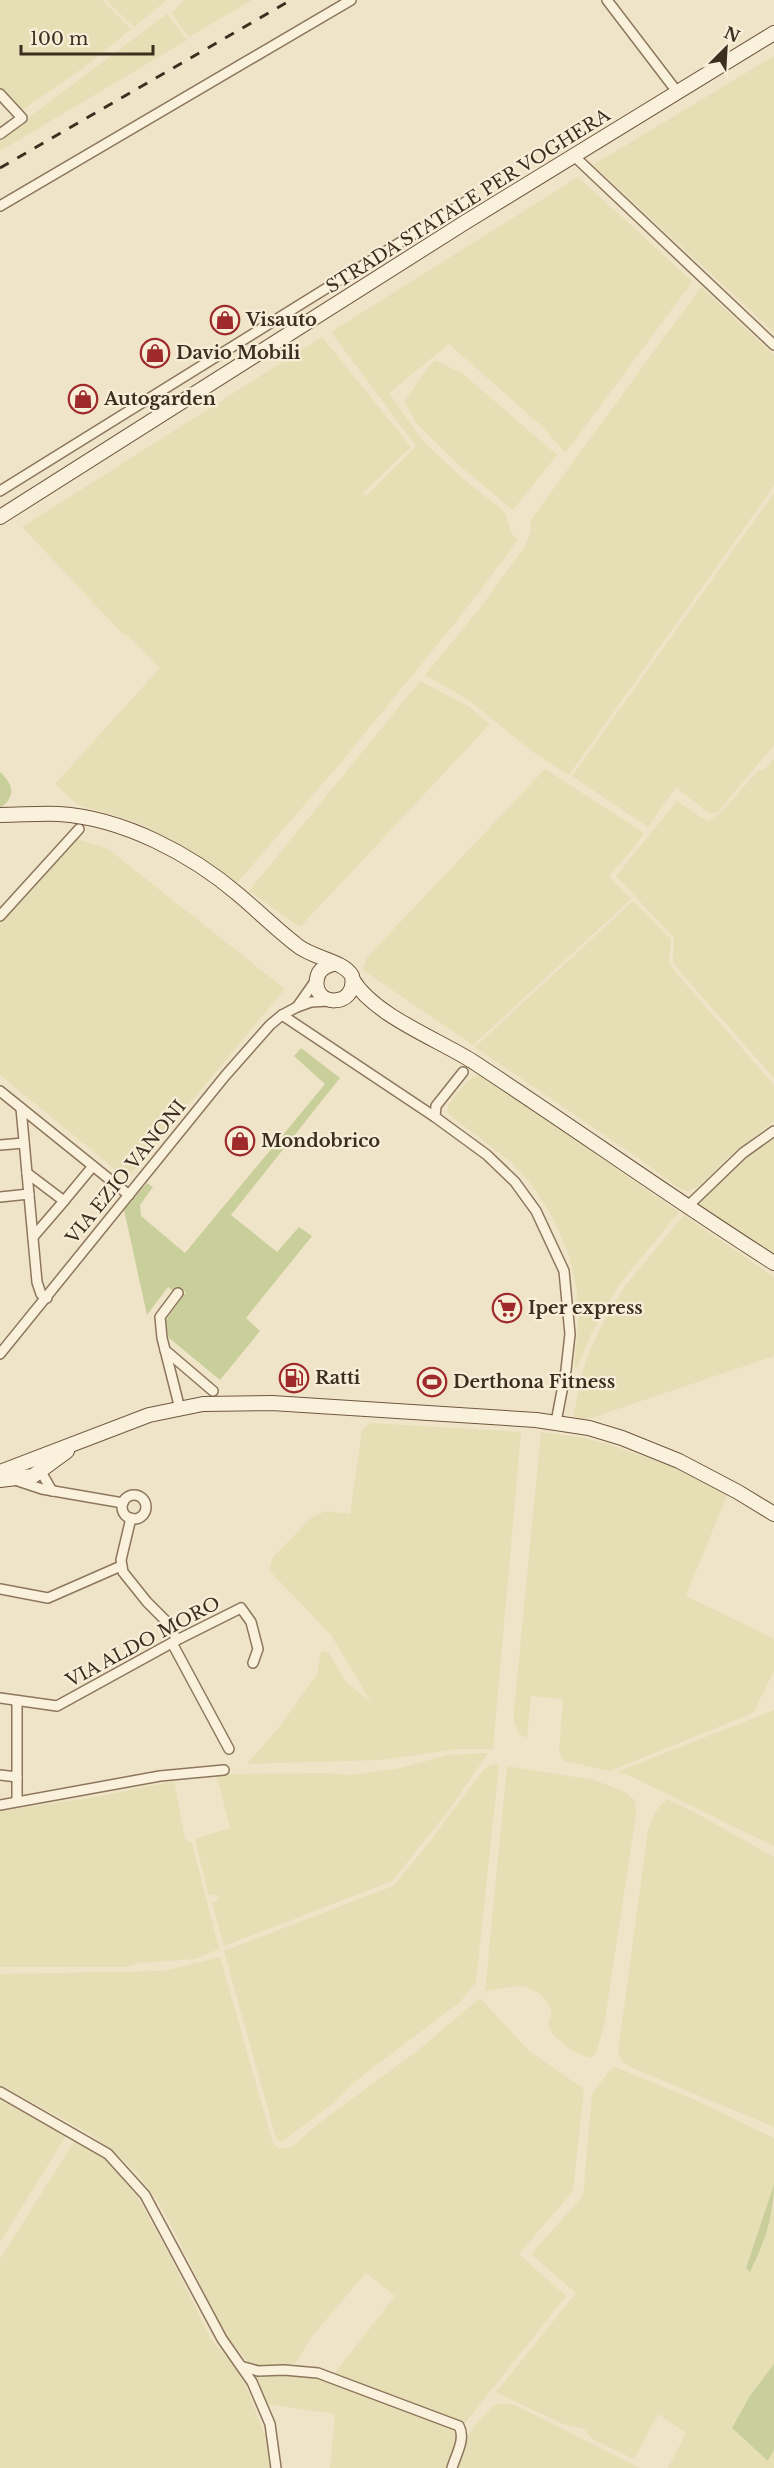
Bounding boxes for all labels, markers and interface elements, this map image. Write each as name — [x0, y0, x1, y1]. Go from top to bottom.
scale bar — [21, 18, 153, 56]
north arrow — [696, 18, 756, 78]
text: N — [721, 22, 743, 46]
text: 100 m — [30, 28, 88, 50]
street label: STRADA STATALE PER VOGHERA — [322, 103, 615, 298]
shop icon: Visauto — [209, 304, 241, 336]
place label: Visauto — [245, 309, 317, 331]
shop icon: Davio Mobili — [139, 337, 171, 369]
place label: Davio Mobili — [176, 342, 301, 364]
shop icon: Autogarden — [67, 383, 99, 415]
place label: Autogarden — [103, 388, 216, 410]
street label: VIA EZIO VANONI — [61, 1096, 191, 1249]
shop icon: Mondobrico — [224, 1125, 256, 1157]
place label: Mondobrico — [261, 1130, 380, 1152]
supermarket icon: Iper express — [491, 1292, 523, 1324]
place label: Iper express — [528, 1297, 643, 1319]
fuel station icon: Ratti — [278, 1362, 310, 1394]
sports icon: Derthona Fitness — [416, 1366, 448, 1398]
place label: Ratti — [315, 1367, 361, 1389]
place label: Derthona Fitness — [453, 1371, 615, 1393]
street label: VIA ALDO MORO — [61, 1592, 224, 1692]

